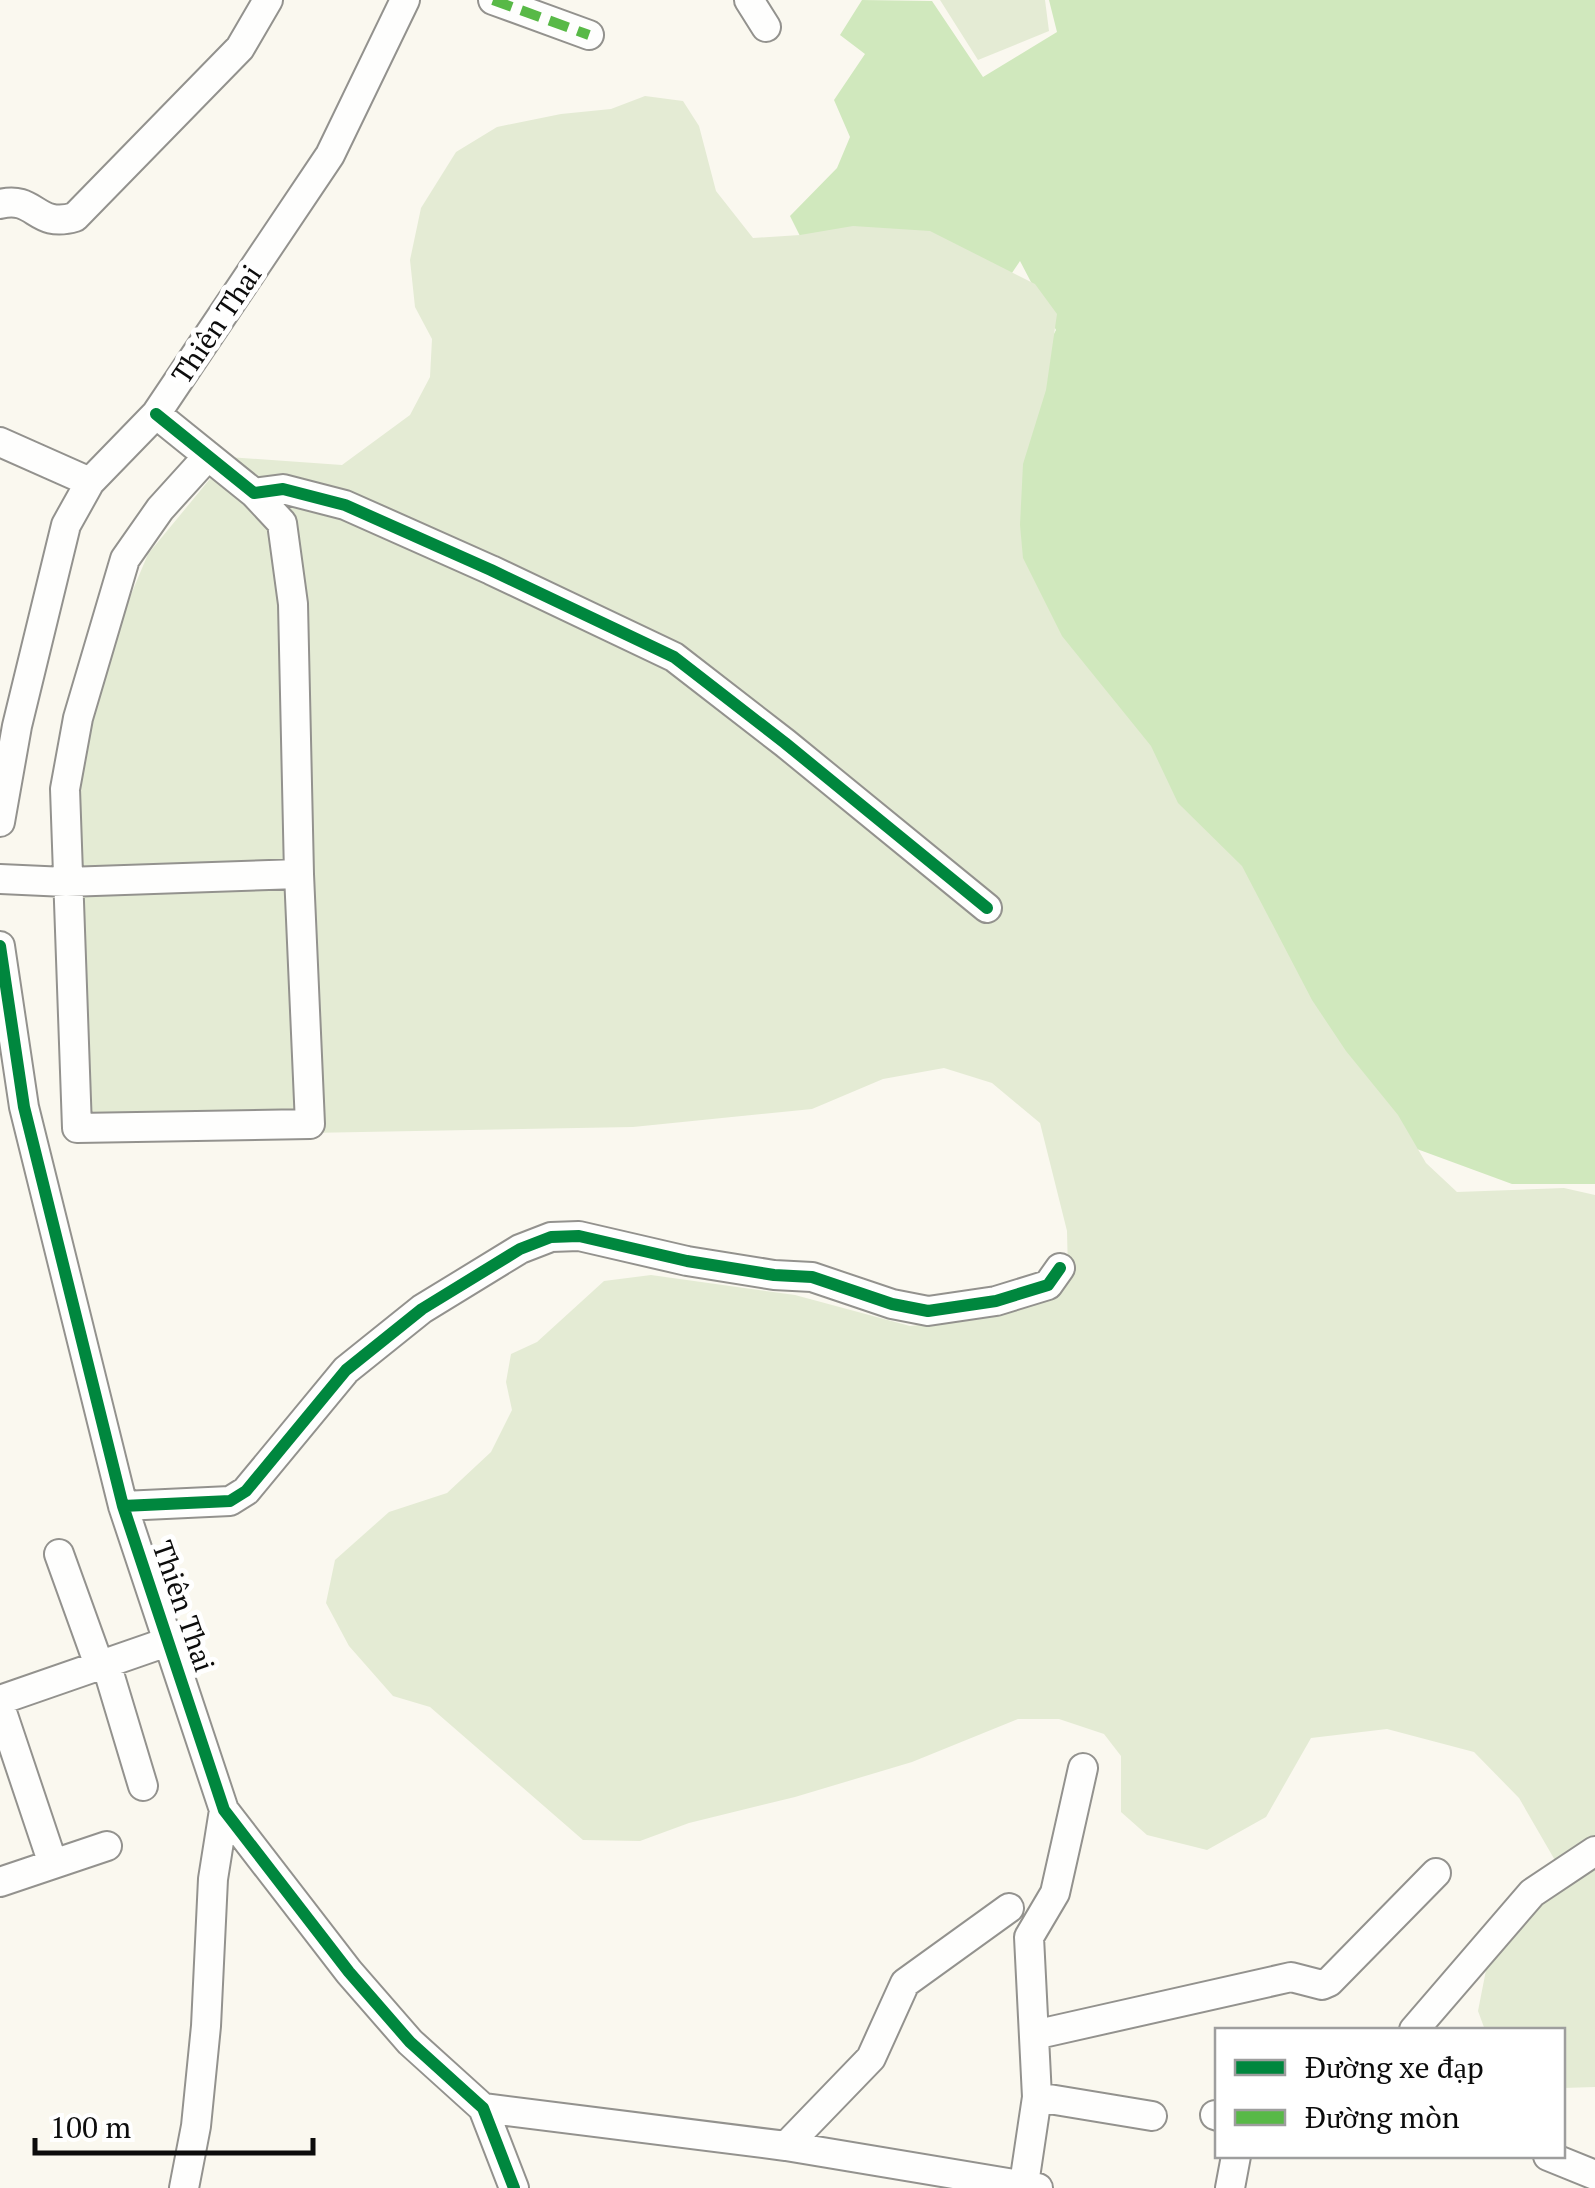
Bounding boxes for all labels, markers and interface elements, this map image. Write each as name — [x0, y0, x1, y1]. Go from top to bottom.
street label: Thiên Thai — [163, 257, 269, 391]
street label: Thiên Thai — [144, 1536, 224, 1676]
legend — [1215, 2028, 1565, 2158]
text: Đường xe đạp — [1305, 2047, 1484, 2087]
scale bar — [35, 2093, 312, 2155]
text: Đường mòn — [1305, 2097, 1460, 2137]
text: 100 m — [50, 2107, 131, 2147]

